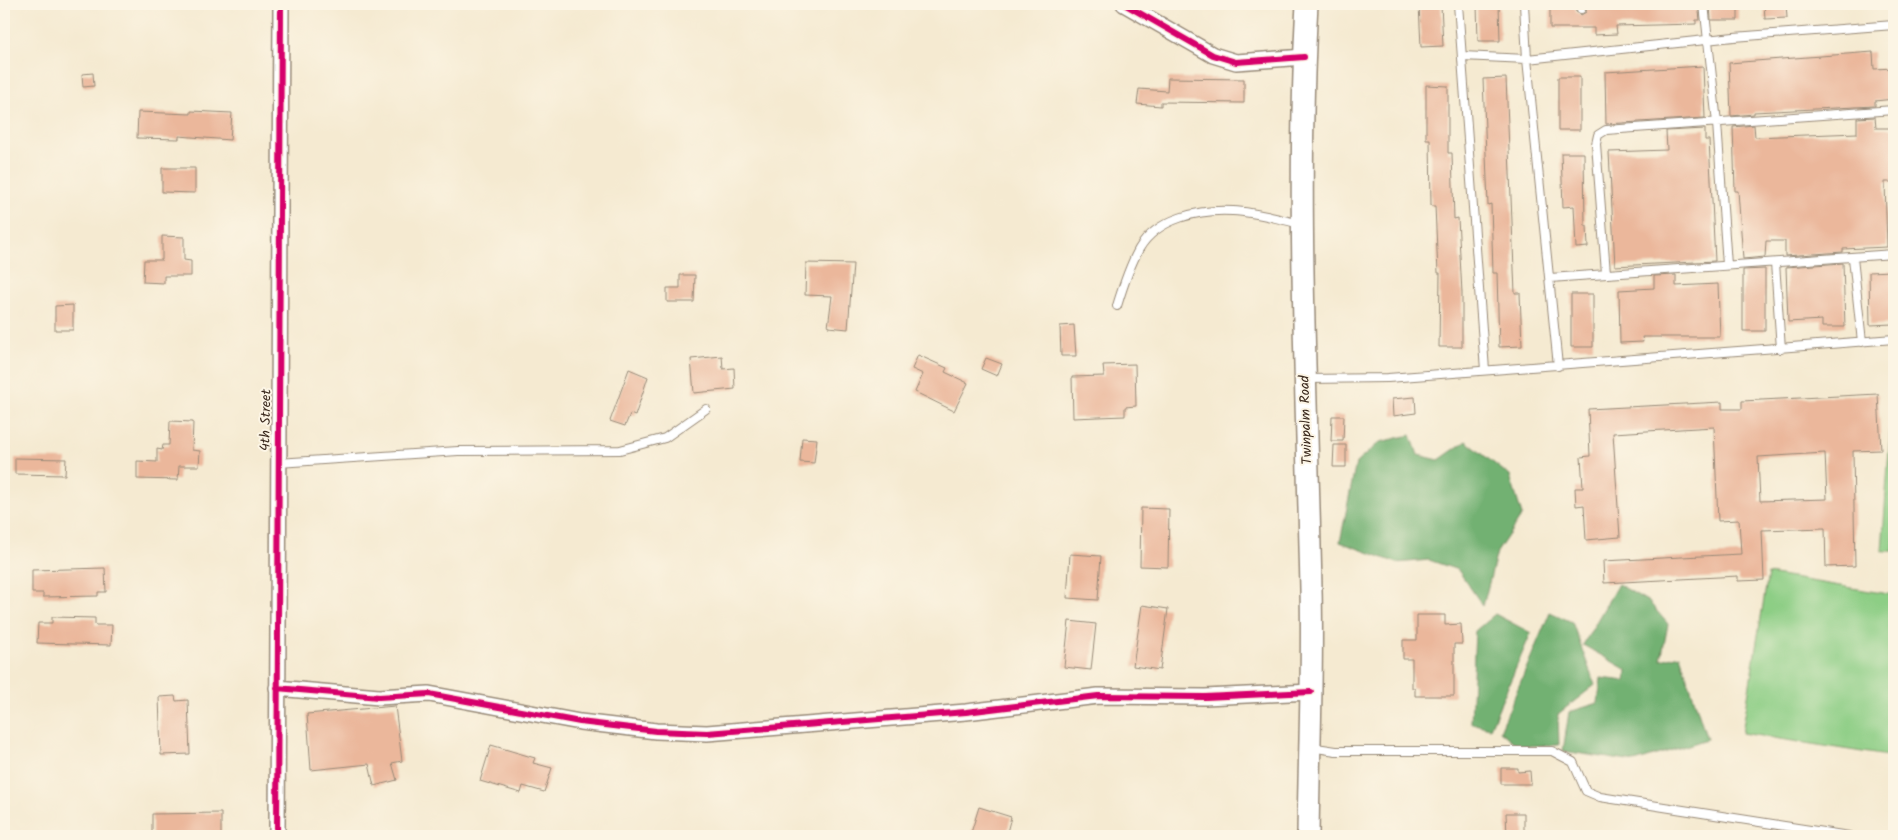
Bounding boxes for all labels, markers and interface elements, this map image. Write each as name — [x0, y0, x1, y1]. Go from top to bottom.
street label: Twinpalm Road — [1293, 374, 1319, 465]
street label: 4th Street — [254, 388, 278, 451]

